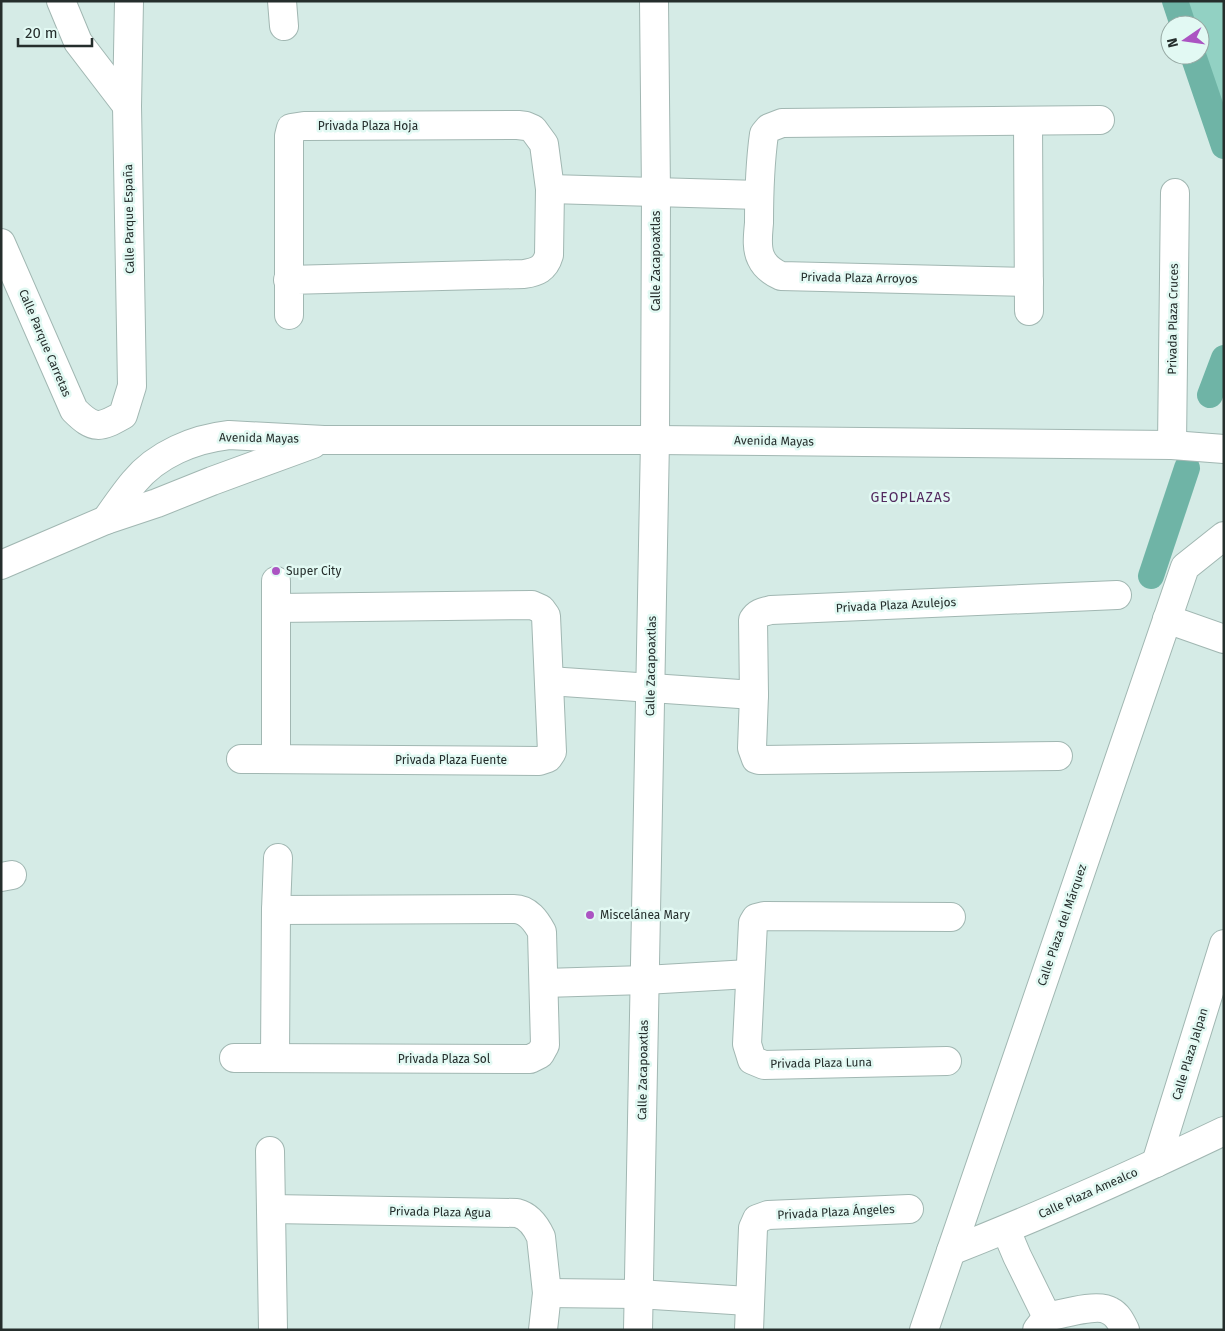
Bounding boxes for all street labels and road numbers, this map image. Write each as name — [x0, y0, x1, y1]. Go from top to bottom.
street label: Privada Plaza Hoja — [318, 119, 418, 133]
street label: Calle Parque España — [121, 164, 137, 274]
street label: Calle Zacapoaxtlas — [649, 210, 663, 311]
street label: Privada Plaza Cruces — [1165, 263, 1181, 375]
street label: Privada Plaza Arroyos — [801, 270, 918, 286]
street label: Calle Parque Carretas — [16, 287, 74, 399]
street label: Avenida Mayas — [219, 430, 300, 446]
street label: Avenida Mayas — [734, 433, 815, 449]
street label: Privada Plaza Azulejos — [835, 595, 957, 615]
street label: Calle Zacapoaxtlas — [643, 615, 659, 716]
street label: Privada Plaza Fuente — [395, 753, 507, 767]
street label: Calle Plaza del Márquez — [1035, 862, 1089, 988]
street label: Calle Plaza Jalpan — [1169, 1006, 1211, 1102]
street label: Calle Zacapoaxtlas — [635, 1019, 651, 1120]
street label: Privada Plaza Sol — [398, 1052, 491, 1066]
street label: Privada Plaza Luna — [770, 1055, 872, 1071]
street label: Calle Plaza Amealco — [1036, 1165, 1140, 1221]
street label: Privada Plaza Ángeles — [777, 1201, 895, 1222]
street label: Privada Plaza Agua — [389, 1204, 491, 1220]

